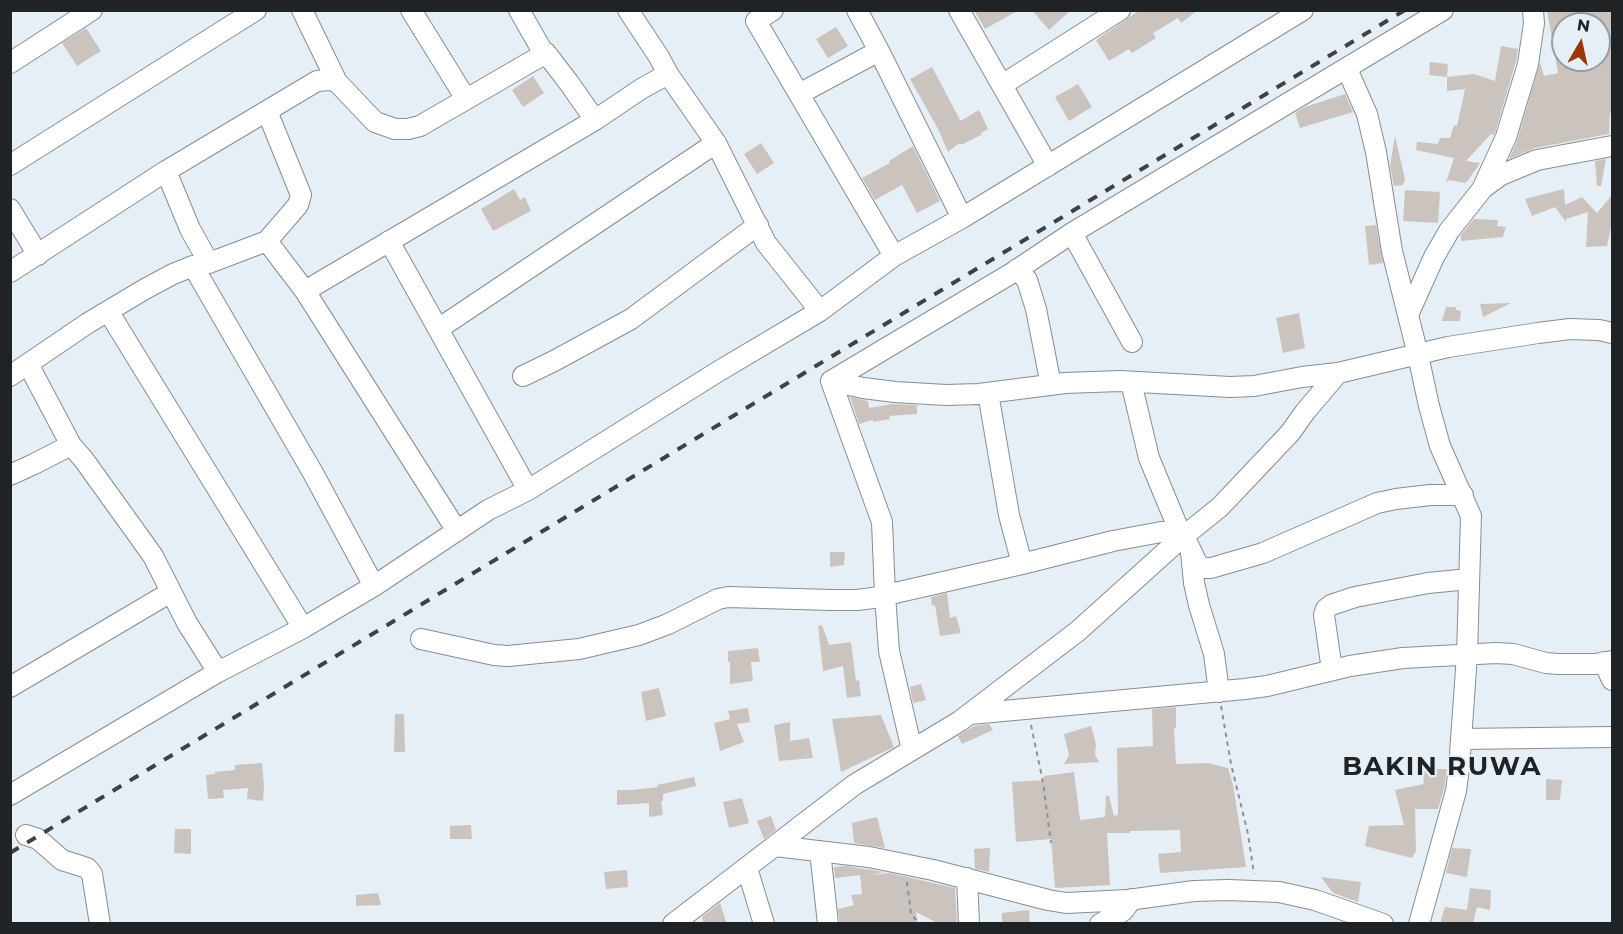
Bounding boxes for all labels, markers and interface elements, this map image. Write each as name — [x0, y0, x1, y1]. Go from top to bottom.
north arrow — [1551, 12, 1611, 72]
text: N — [1576, 15, 1591, 36]
district label: BAKIN RUWA — [1342, 751, 1542, 783]

